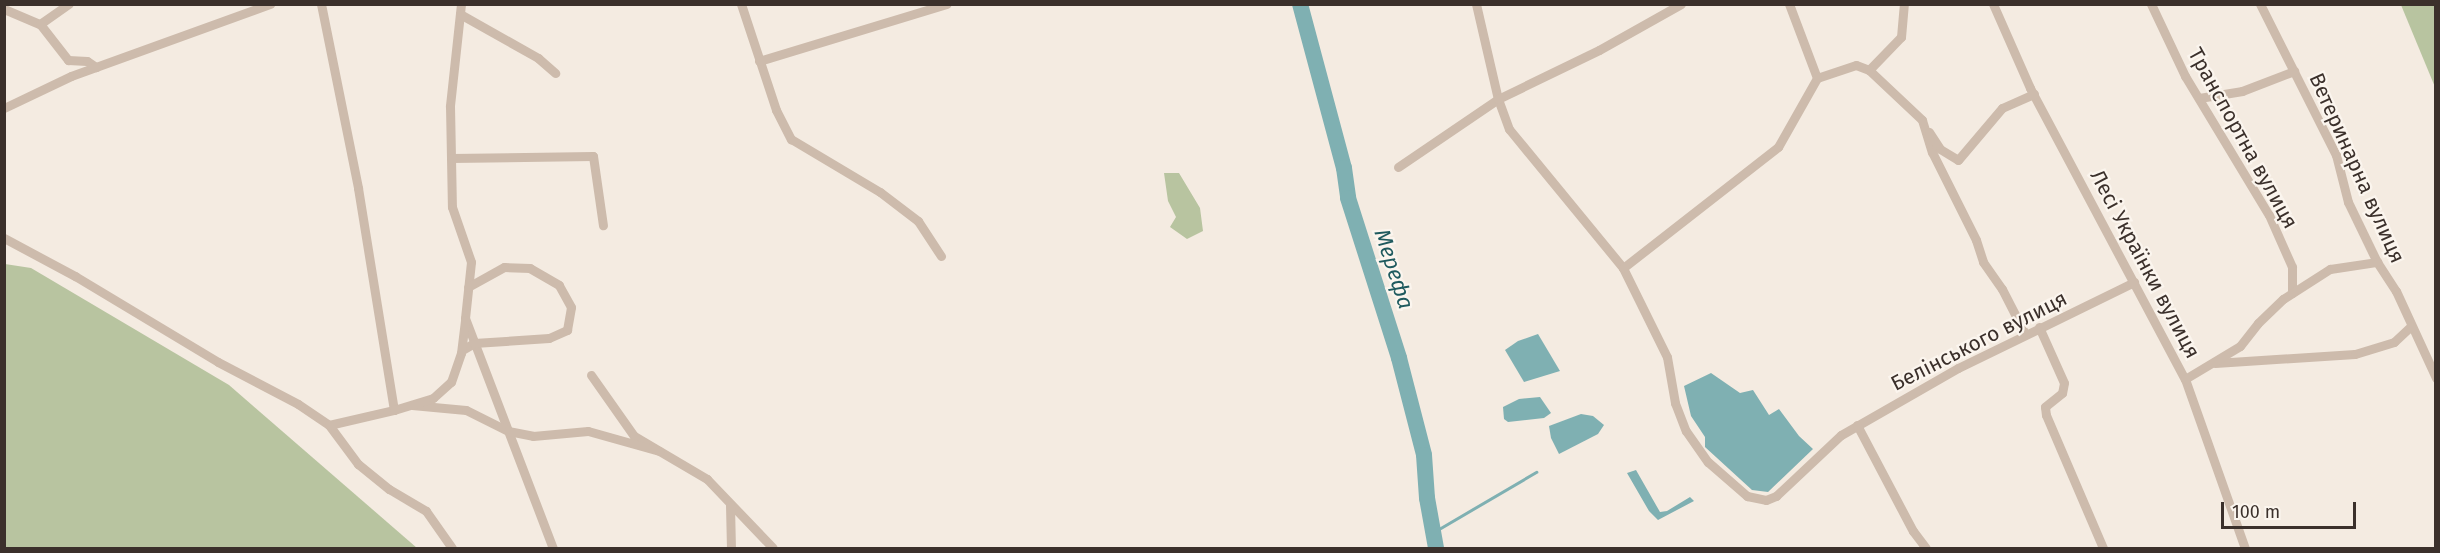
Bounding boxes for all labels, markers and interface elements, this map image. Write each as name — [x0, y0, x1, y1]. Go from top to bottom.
street label: Транспортна вулиця — [2183, 43, 2303, 233]
street label: Ветеринарна вулиця — [2304, 69, 2410, 267]
street label: Лесі Українки вулиця — [2085, 165, 2205, 363]
water label: Мерефа — [1369, 226, 1419, 312]
street label: Белінського вулиця — [1887, 286, 2071, 396]
scale bar — [2224, 490, 2359, 528]
text: 100 m — [2232, 501, 2280, 523]

